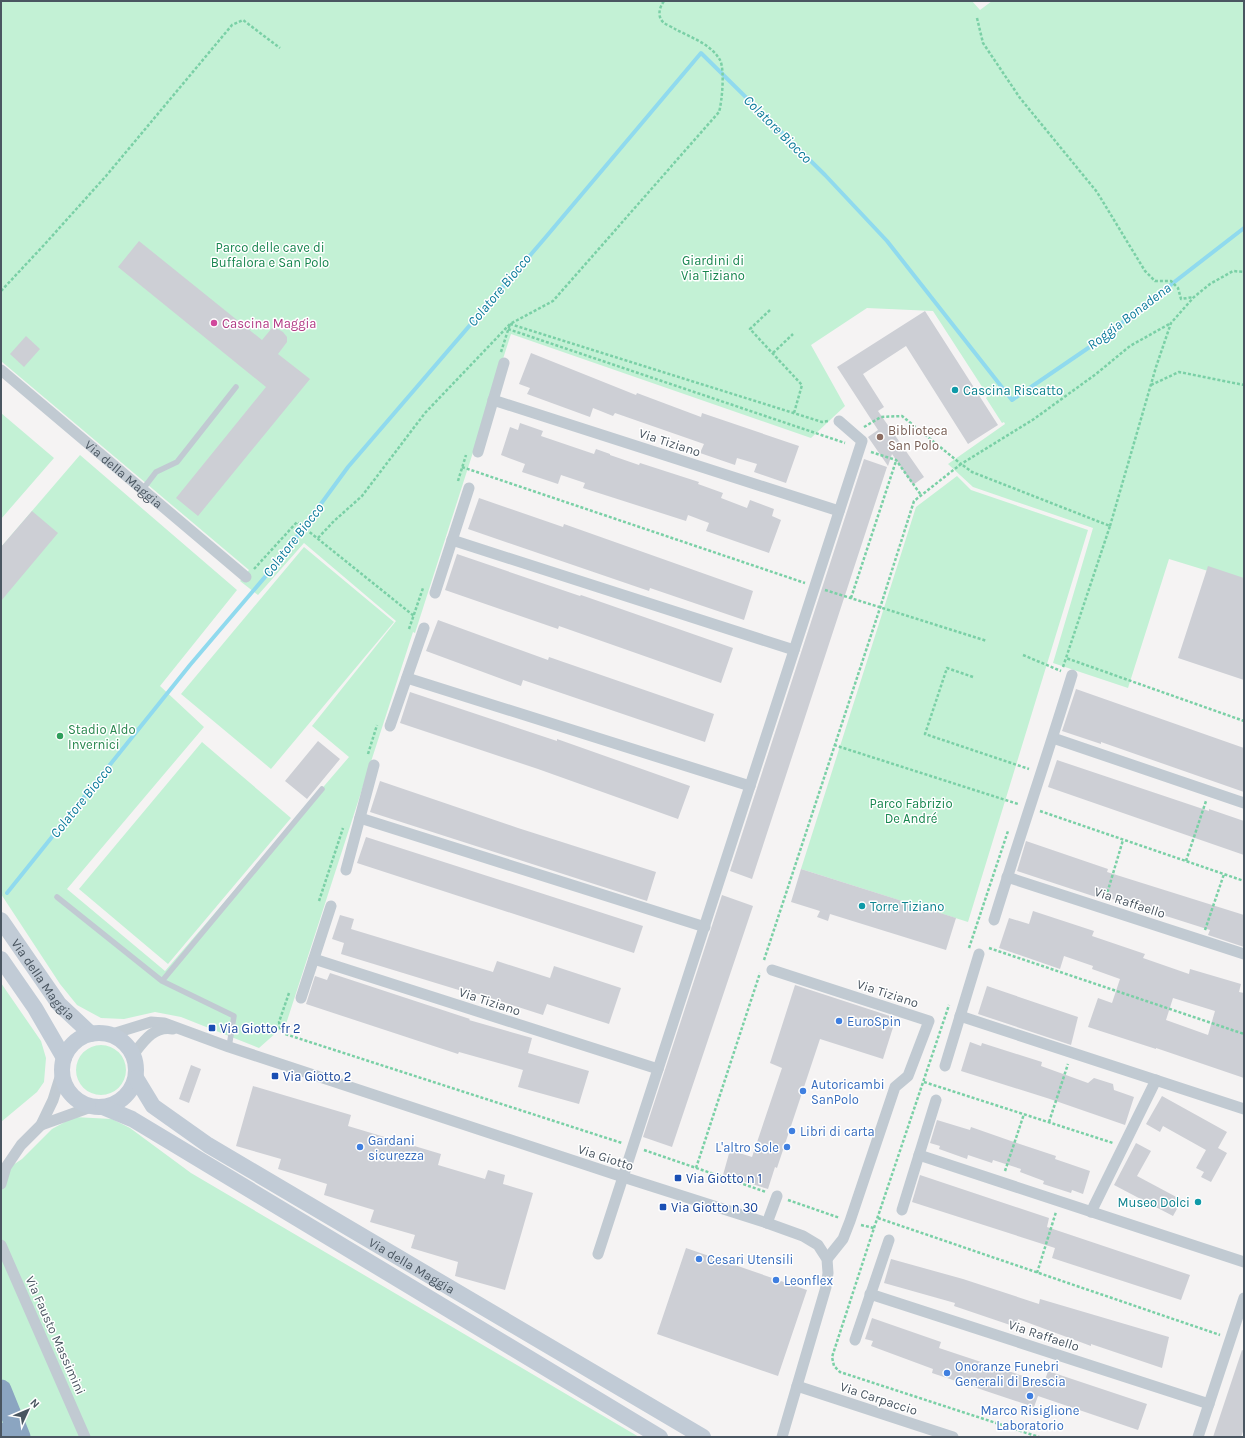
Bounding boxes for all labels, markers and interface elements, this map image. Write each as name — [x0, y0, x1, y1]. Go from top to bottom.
water label: Colatore Biocco — [740, 92, 815, 167]
park label: Parco delle cave di Buffalora e San Polo — [211, 240, 329, 270]
water label: Colatore Biocco — [464, 251, 535, 330]
park label: Giardini di Via Tiziano — [681, 253, 745, 283]
water label: Roggia Bonadena — [1084, 279, 1175, 353]
place label: Cascina Maggia — [222, 316, 317, 331]
marker: Cascina Maggia — [209, 318, 219, 328]
place label: Cascina Riscatto — [963, 383, 1063, 398]
marker: Cascina Riscatto — [950, 385, 960, 395]
place label: Biblioteca San Polo — [888, 423, 948, 453]
street label: Via Tiziano — [637, 425, 703, 459]
marker: Biblioteca San Polo — [875, 432, 885, 442]
street label: Via della Maggia — [82, 437, 166, 511]
water label: Colatore Biocco — [259, 500, 328, 581]
place label: Stadio Aldo Invernici — [68, 722, 136, 752]
marker: Stadio Aldo Invernici — [55, 731, 65, 741]
water label: Colatore Biocco — [47, 761, 116, 841]
park label: Parco Fabrizio De André — [869, 796, 953, 826]
street label: Via Raffaello — [1092, 884, 1167, 921]
place label: Torre Tiziano — [870, 899, 944, 914]
marker: Torre Tiziano — [857, 901, 867, 911]
street label: Via della Maggia — [8, 936, 78, 1023]
street label: Via Tiziano — [855, 976, 921, 1010]
street label: Via Tiziano — [457, 984, 523, 1018]
place label: EuroSpin — [847, 1014, 901, 1029]
marker: EuroSpin — [834, 1016, 844, 1026]
place label: Via Giotto fr 2 — [220, 1021, 301, 1036]
marker: Via Giotto fr 2 — [207, 1023, 217, 1033]
place label: Via Giotto 2 — [283, 1069, 351, 1084]
marker: Via Giotto 2 — [270, 1071, 280, 1081]
place label: Autoricambi SanPolo — [811, 1077, 885, 1107]
marker: Autoricambi SanPolo — [798, 1086, 808, 1096]
place label: Libri di carta — [800, 1124, 875, 1139]
marker: Libri di carta — [787, 1126, 797, 1136]
place label: Gardani sicurezza — [368, 1133, 424, 1163]
place label: L'altro Sole — [715, 1140, 779, 1155]
street label: Via Giotto — [576, 1141, 636, 1174]
marker: Gardani sicurezza — [355, 1142, 365, 1152]
marker: L'altro Sole — [782, 1142, 792, 1152]
place label: Via Giotto n 1 — [686, 1171, 762, 1186]
marker: Via Giotto n 1 — [673, 1173, 683, 1183]
place label: Museo Dolci — [1118, 1195, 1190, 1210]
marker: Museo Dolci — [1193, 1197, 1203, 1207]
place label: Via Giotto n 30 — [671, 1200, 758, 1215]
marker: Via Giotto n 30 — [658, 1202, 668, 1212]
street label: Via della Maggia — [366, 1235, 457, 1297]
place label: Cesari Utensili — [707, 1252, 793, 1267]
marker: Cesari Utensili — [694, 1254, 704, 1264]
place label: Leonflex — [784, 1273, 833, 1288]
street label: Via Fausto Massimini — [23, 1274, 88, 1397]
marker: Leonflex — [771, 1275, 781, 1285]
street label: Via Raffaello — [1006, 1317, 1081, 1354]
place label: Onoranze Funebri Generali di Brescia — [955, 1359, 1066, 1389]
marker: Onoranze Funebri Generali di Brescia — [942, 1368, 952, 1378]
street label: Via Carpaccio — [838, 1379, 919, 1418]
north arrow — [8, 1390, 48, 1430]
marker: Marco Risiglione Laboratorio — [1025, 1391, 1035, 1401]
text: N — [27, 1396, 42, 1411]
place label: Marco Risiglione Laboratorio — [981, 1403, 1080, 1433]

